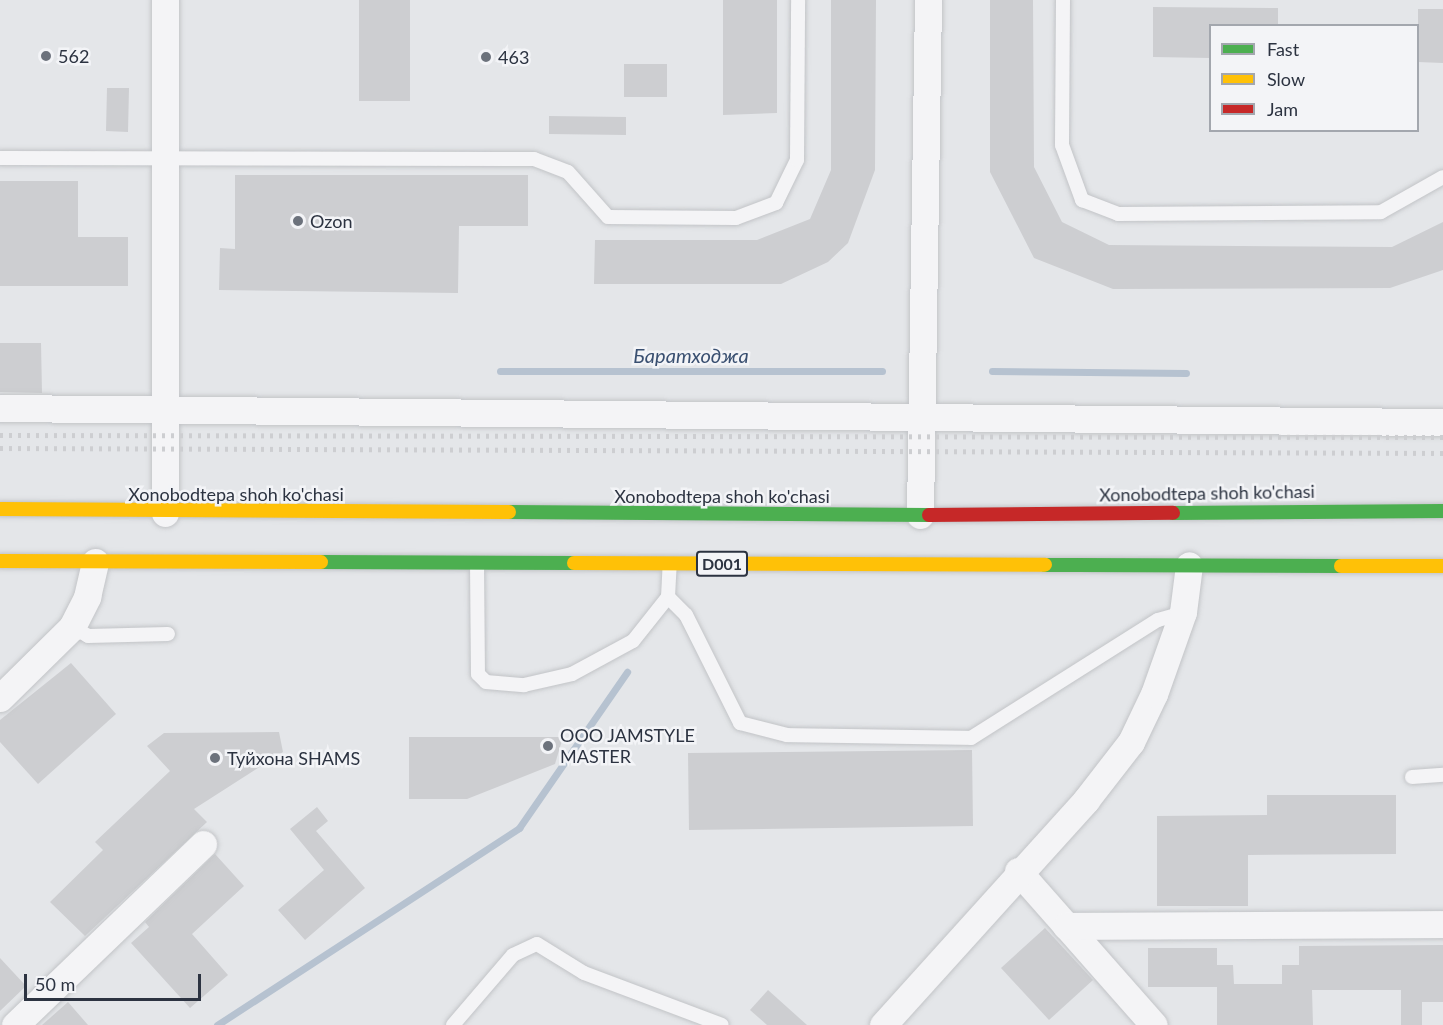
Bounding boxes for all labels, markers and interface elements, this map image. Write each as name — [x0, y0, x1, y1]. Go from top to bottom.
legend — [1209, 24, 1419, 132]
text: Fast — [1267, 38, 1299, 60]
place label: 562 — [58, 45, 89, 67]
place label: 463 — [498, 46, 529, 68]
marker: 562 — [39, 49, 53, 63]
marker: 463 — [479, 50, 493, 64]
text: Slow — [1267, 68, 1305, 90]
text: Jam — [1267, 98, 1298, 120]
place label: Ozon — [310, 210, 352, 232]
marker: Ozon — [291, 214, 305, 228]
water label: Баратходжа — [633, 343, 749, 367]
street label: Xonobodtepa shoh ko'chasi — [1099, 480, 1315, 506]
street label: Xonobodtepa shoh ko'chasi — [128, 483, 344, 505]
street label: Xonobodtepa shoh ko'chasi — [614, 485, 830, 507]
road number: D001 — [695, 551, 749, 577]
place label: OOO JAMSTYLE MASTER — [560, 725, 695, 768]
marker: OOO JAMSTYLE MASTER — [541, 739, 555, 753]
place label: Туйхона SHAMS — [227, 747, 360, 769]
marker: Туйхона SHAMS — [208, 751, 222, 765]
scale bar — [27, 962, 204, 1000]
text: 50 m — [35, 973, 75, 995]

